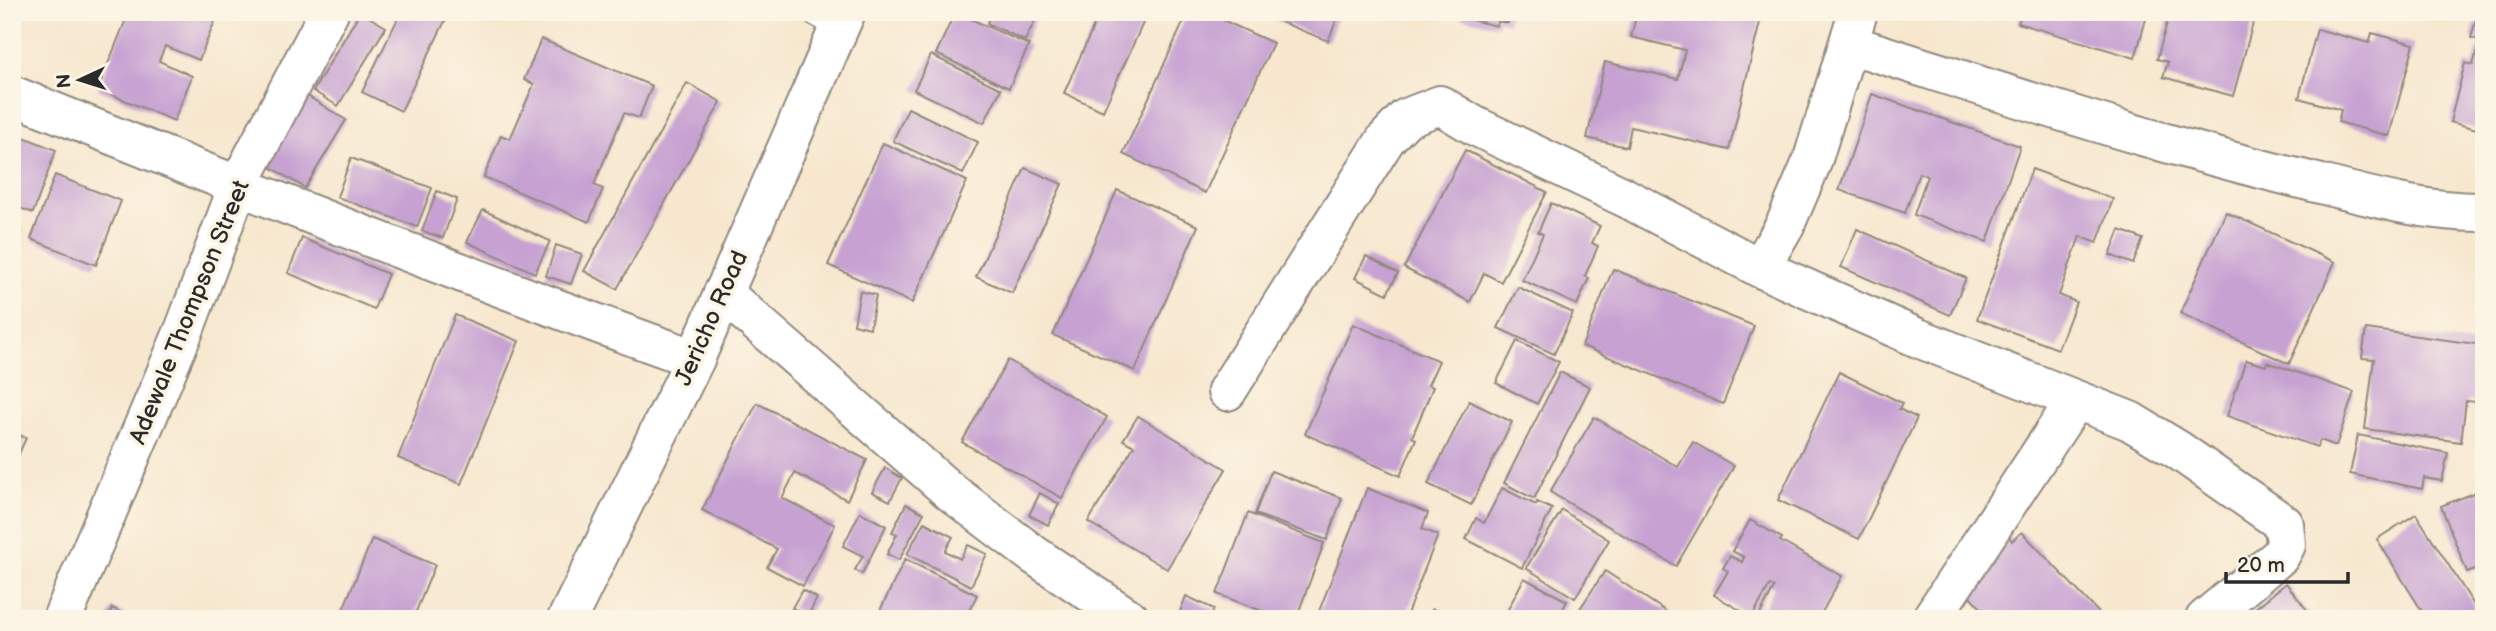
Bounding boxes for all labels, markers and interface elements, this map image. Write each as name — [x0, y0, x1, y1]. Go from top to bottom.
north arrow — [46, 46, 116, 116]
text: N — [53, 73, 77, 89]
street label: Adewale Thompson Street — [123, 175, 256, 448]
street label: Jericho Road — [669, 246, 754, 390]
scale bar — [2226, 540, 2349, 584]
text: 20 m — [2237, 553, 2285, 578]

